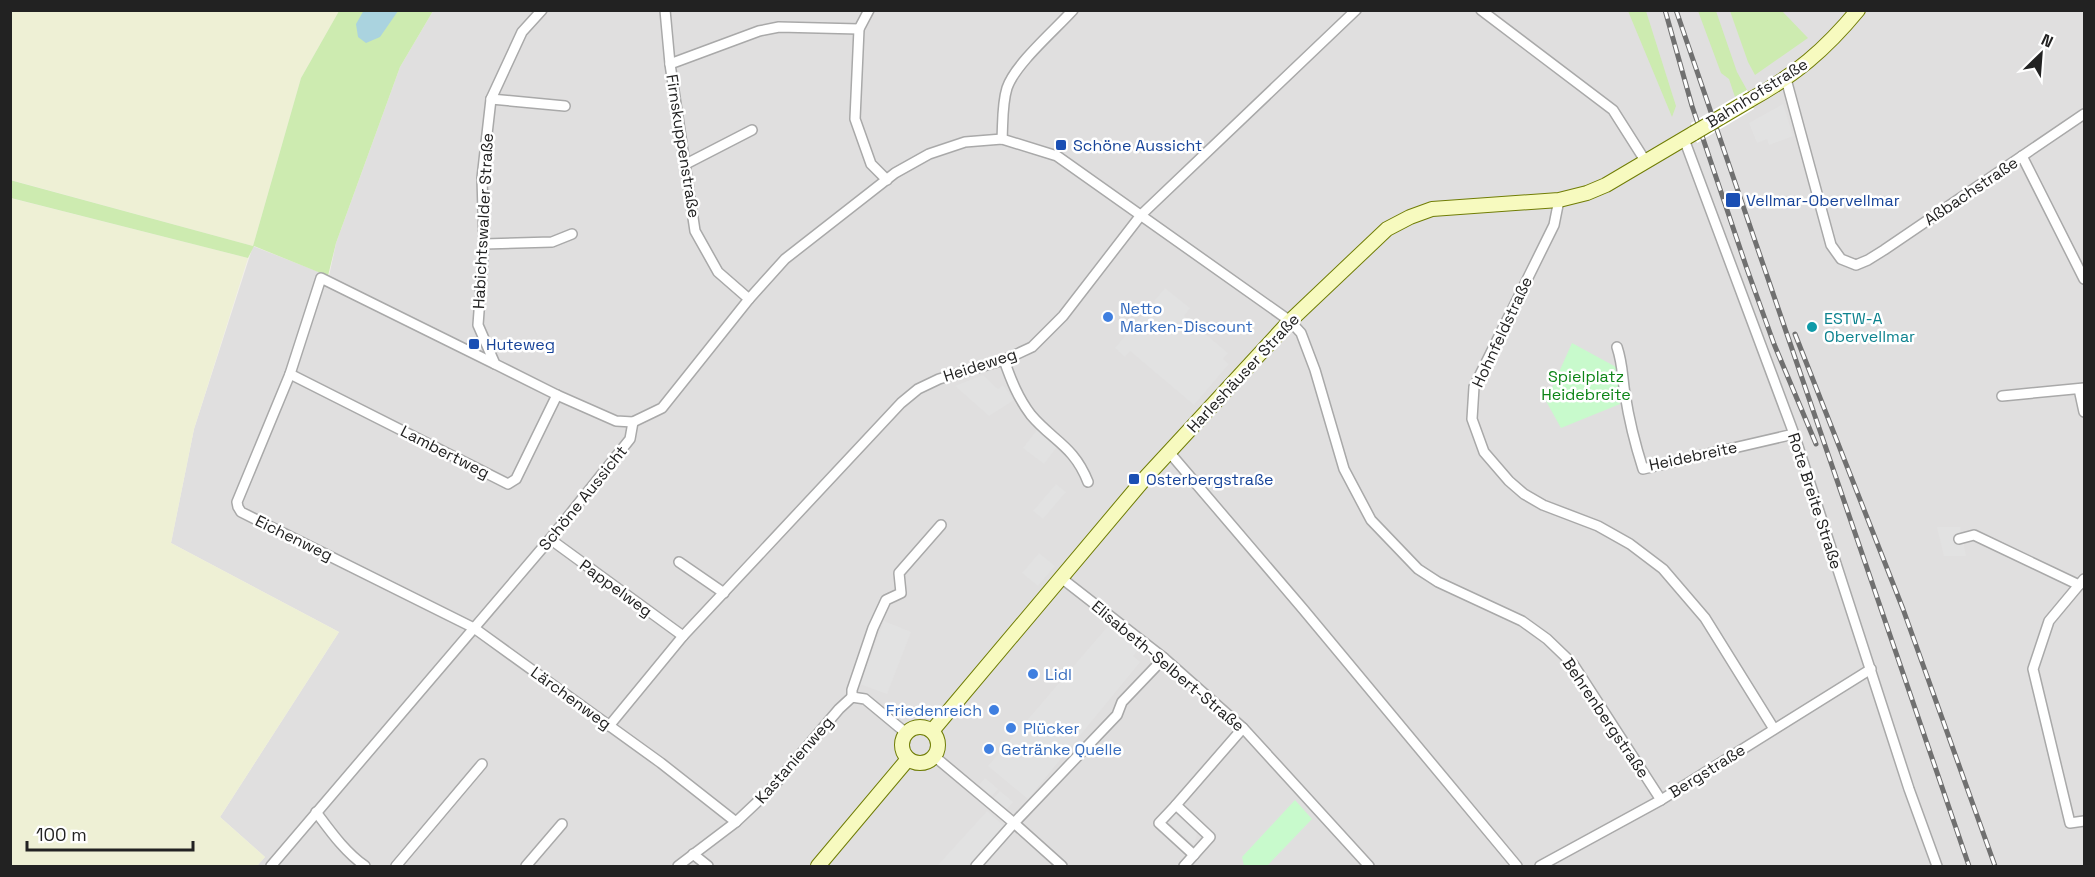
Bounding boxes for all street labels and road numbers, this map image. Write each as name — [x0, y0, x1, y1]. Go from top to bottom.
street label: Bahnhofstraße — [1702, 53, 1812, 133]
street label: Firnskuppenstraße — [661, 73, 705, 219]
street label: Habichtswalder Straße — [468, 133, 498, 309]
street label: Aßbachstraße — [1920, 152, 2022, 230]
street label: Hohnfeldstraße — [1467, 273, 1537, 391]
street label: Harleshäuser Straße — [1182, 309, 1304, 437]
street label: Heideweg — [941, 343, 1019, 387]
street label: Lambertweg — [397, 421, 493, 483]
street label: Rote Breite Straße — [1783, 430, 1847, 572]
street label: Heidebreite — [1647, 436, 1739, 476]
street label: Schöne Aussicht — [534, 441, 632, 555]
street label: Eichenweg — [252, 510, 336, 566]
street label: Pappelweg — [575, 555, 657, 621]
street label: Elisabeth-Selbert-Straße — [1087, 596, 1249, 736]
street label: Behrenbergstraße — [1558, 654, 1654, 782]
street label: Lärchenweg — [527, 662, 615, 734]
street label: Kastanienweg — [750, 712, 838, 808]
street label: Bergstraße — [1665, 739, 1749, 803]

